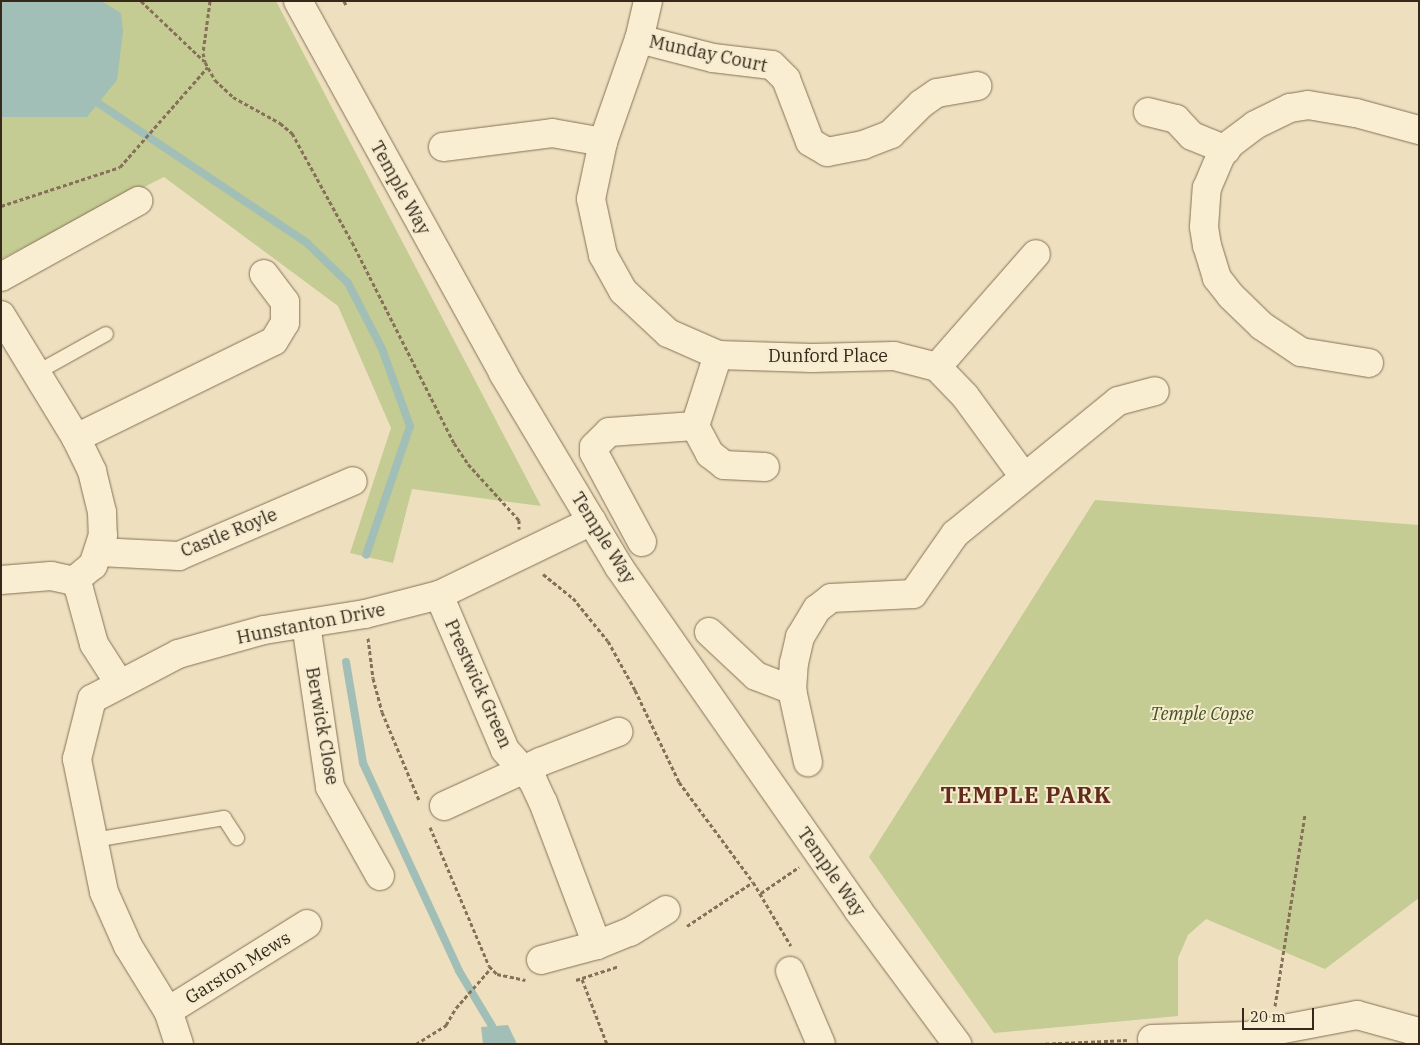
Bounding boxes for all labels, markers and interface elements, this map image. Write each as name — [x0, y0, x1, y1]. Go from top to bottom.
street label: Munday Court — [647, 31, 769, 77]
street label: Temple Way — [365, 137, 435, 239]
street label: Dunford Place — [768, 345, 888, 367]
street label: Temple Way — [566, 488, 640, 588]
street label: Castle Royle — [178, 504, 280, 562]
street label: Hunstanton Drive — [235, 599, 387, 649]
street label: Prestwick Green — [440, 616, 516, 752]
street label: Berwick Close — [301, 665, 343, 787]
park label: Temple Copse — [1150, 703, 1254, 725]
district label: TEMPLE PARK — [939, 782, 1113, 808]
street label: Temple Way — [792, 823, 870, 921]
street label: Garston Mews — [181, 927, 295, 1009]
scale bar — [1245, 998, 1318, 1030]
text: 20 m — [1250, 1007, 1286, 1026]

